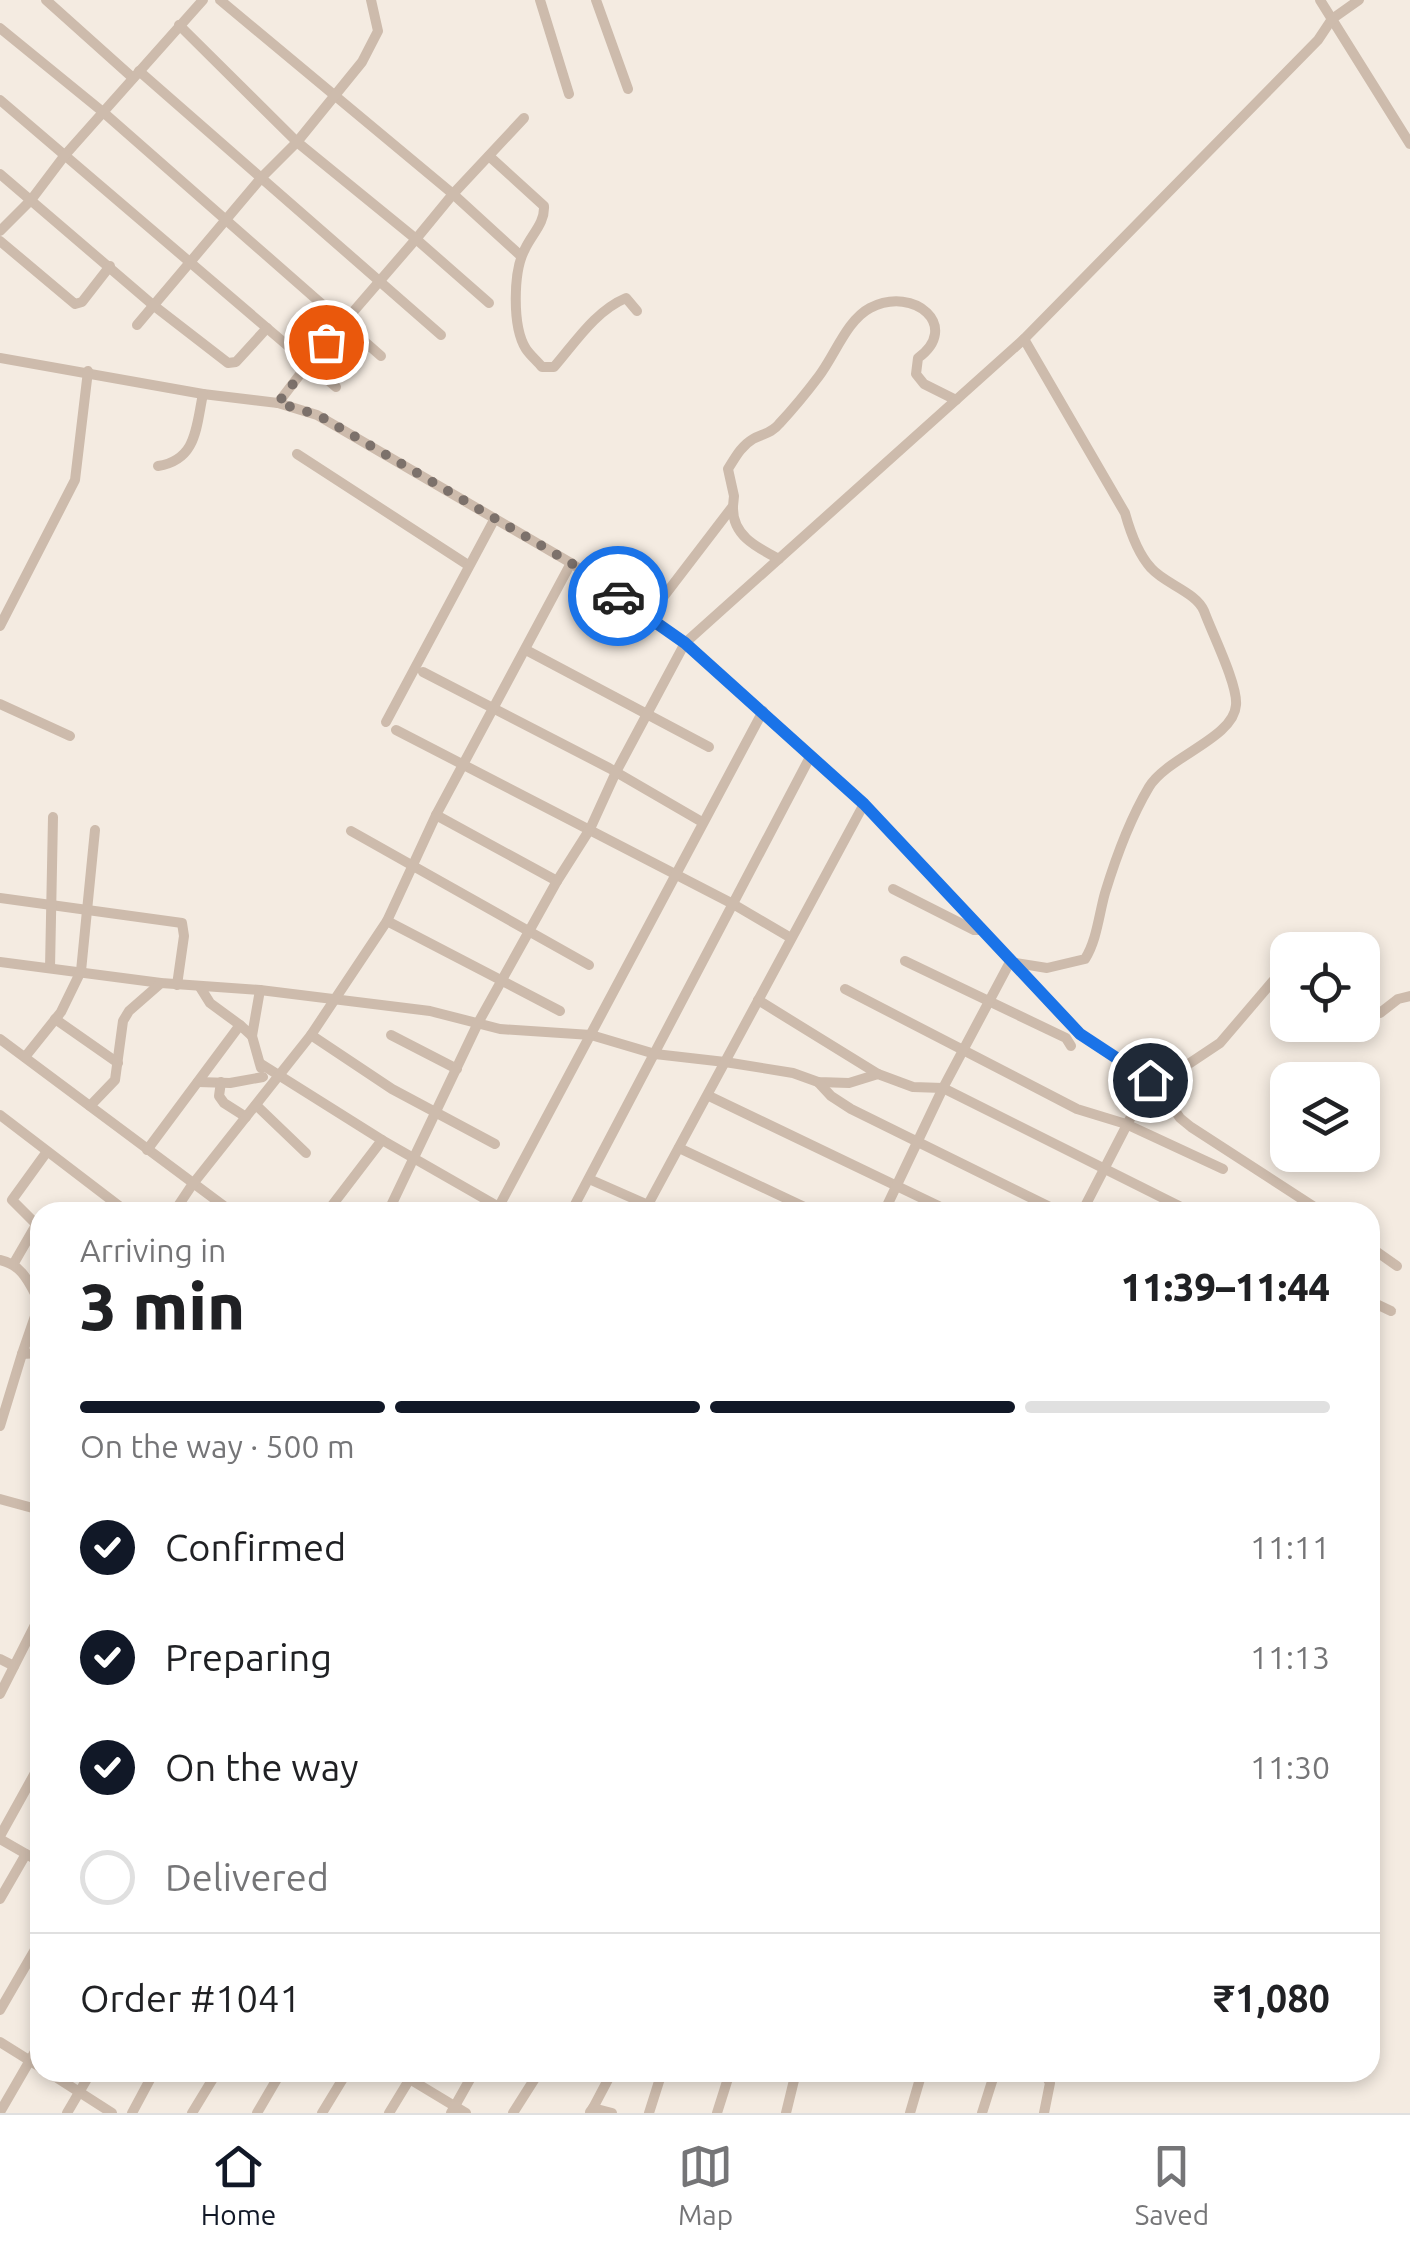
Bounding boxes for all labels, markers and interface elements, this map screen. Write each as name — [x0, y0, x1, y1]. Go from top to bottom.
pin — [284, 300, 369, 385]
icon: bag — [299, 315, 354, 370]
courier — [568, 546, 668, 646]
icon: car — [591, 569, 646, 624]
map controls — [1270, 932, 1380, 1172]
button: locate — [1270, 932, 1380, 1042]
pin — [1108, 1038, 1193, 1123]
icon: home — [1123, 1053, 1178, 1108]
button: layers — [1270, 1062, 1380, 1172]
text: Arriving in — [80, 1232, 226, 1268]
text: 11:39–11:44 — [1121, 1266, 1330, 1308]
text: 3 min — [80, 1269, 245, 1342]
text: On the way · 500 m — [80, 1428, 355, 1464]
icon: check — [80, 1520, 135, 1575]
text: Confirmed — [165, 1526, 346, 1568]
text: 11:11 — [1250, 1529, 1330, 1565]
icon: check — [80, 1630, 135, 1685]
text: Preparing — [165, 1636, 332, 1678]
text: 11:13 — [1250, 1639, 1330, 1675]
icon: check — [80, 1740, 135, 1795]
text: On the way — [165, 1746, 358, 1788]
text: 11:30 — [1250, 1749, 1330, 1785]
text: Delivered — [165, 1856, 329, 1898]
text: Order #1041 — [80, 1977, 301, 2019]
text: ₹1,080 — [1213, 1977, 1330, 2019]
tab: Home — [201, 2139, 276, 2230]
tab: Map — [678, 2139, 733, 2230]
tab: Saved — [1135, 2139, 1209, 2230]

